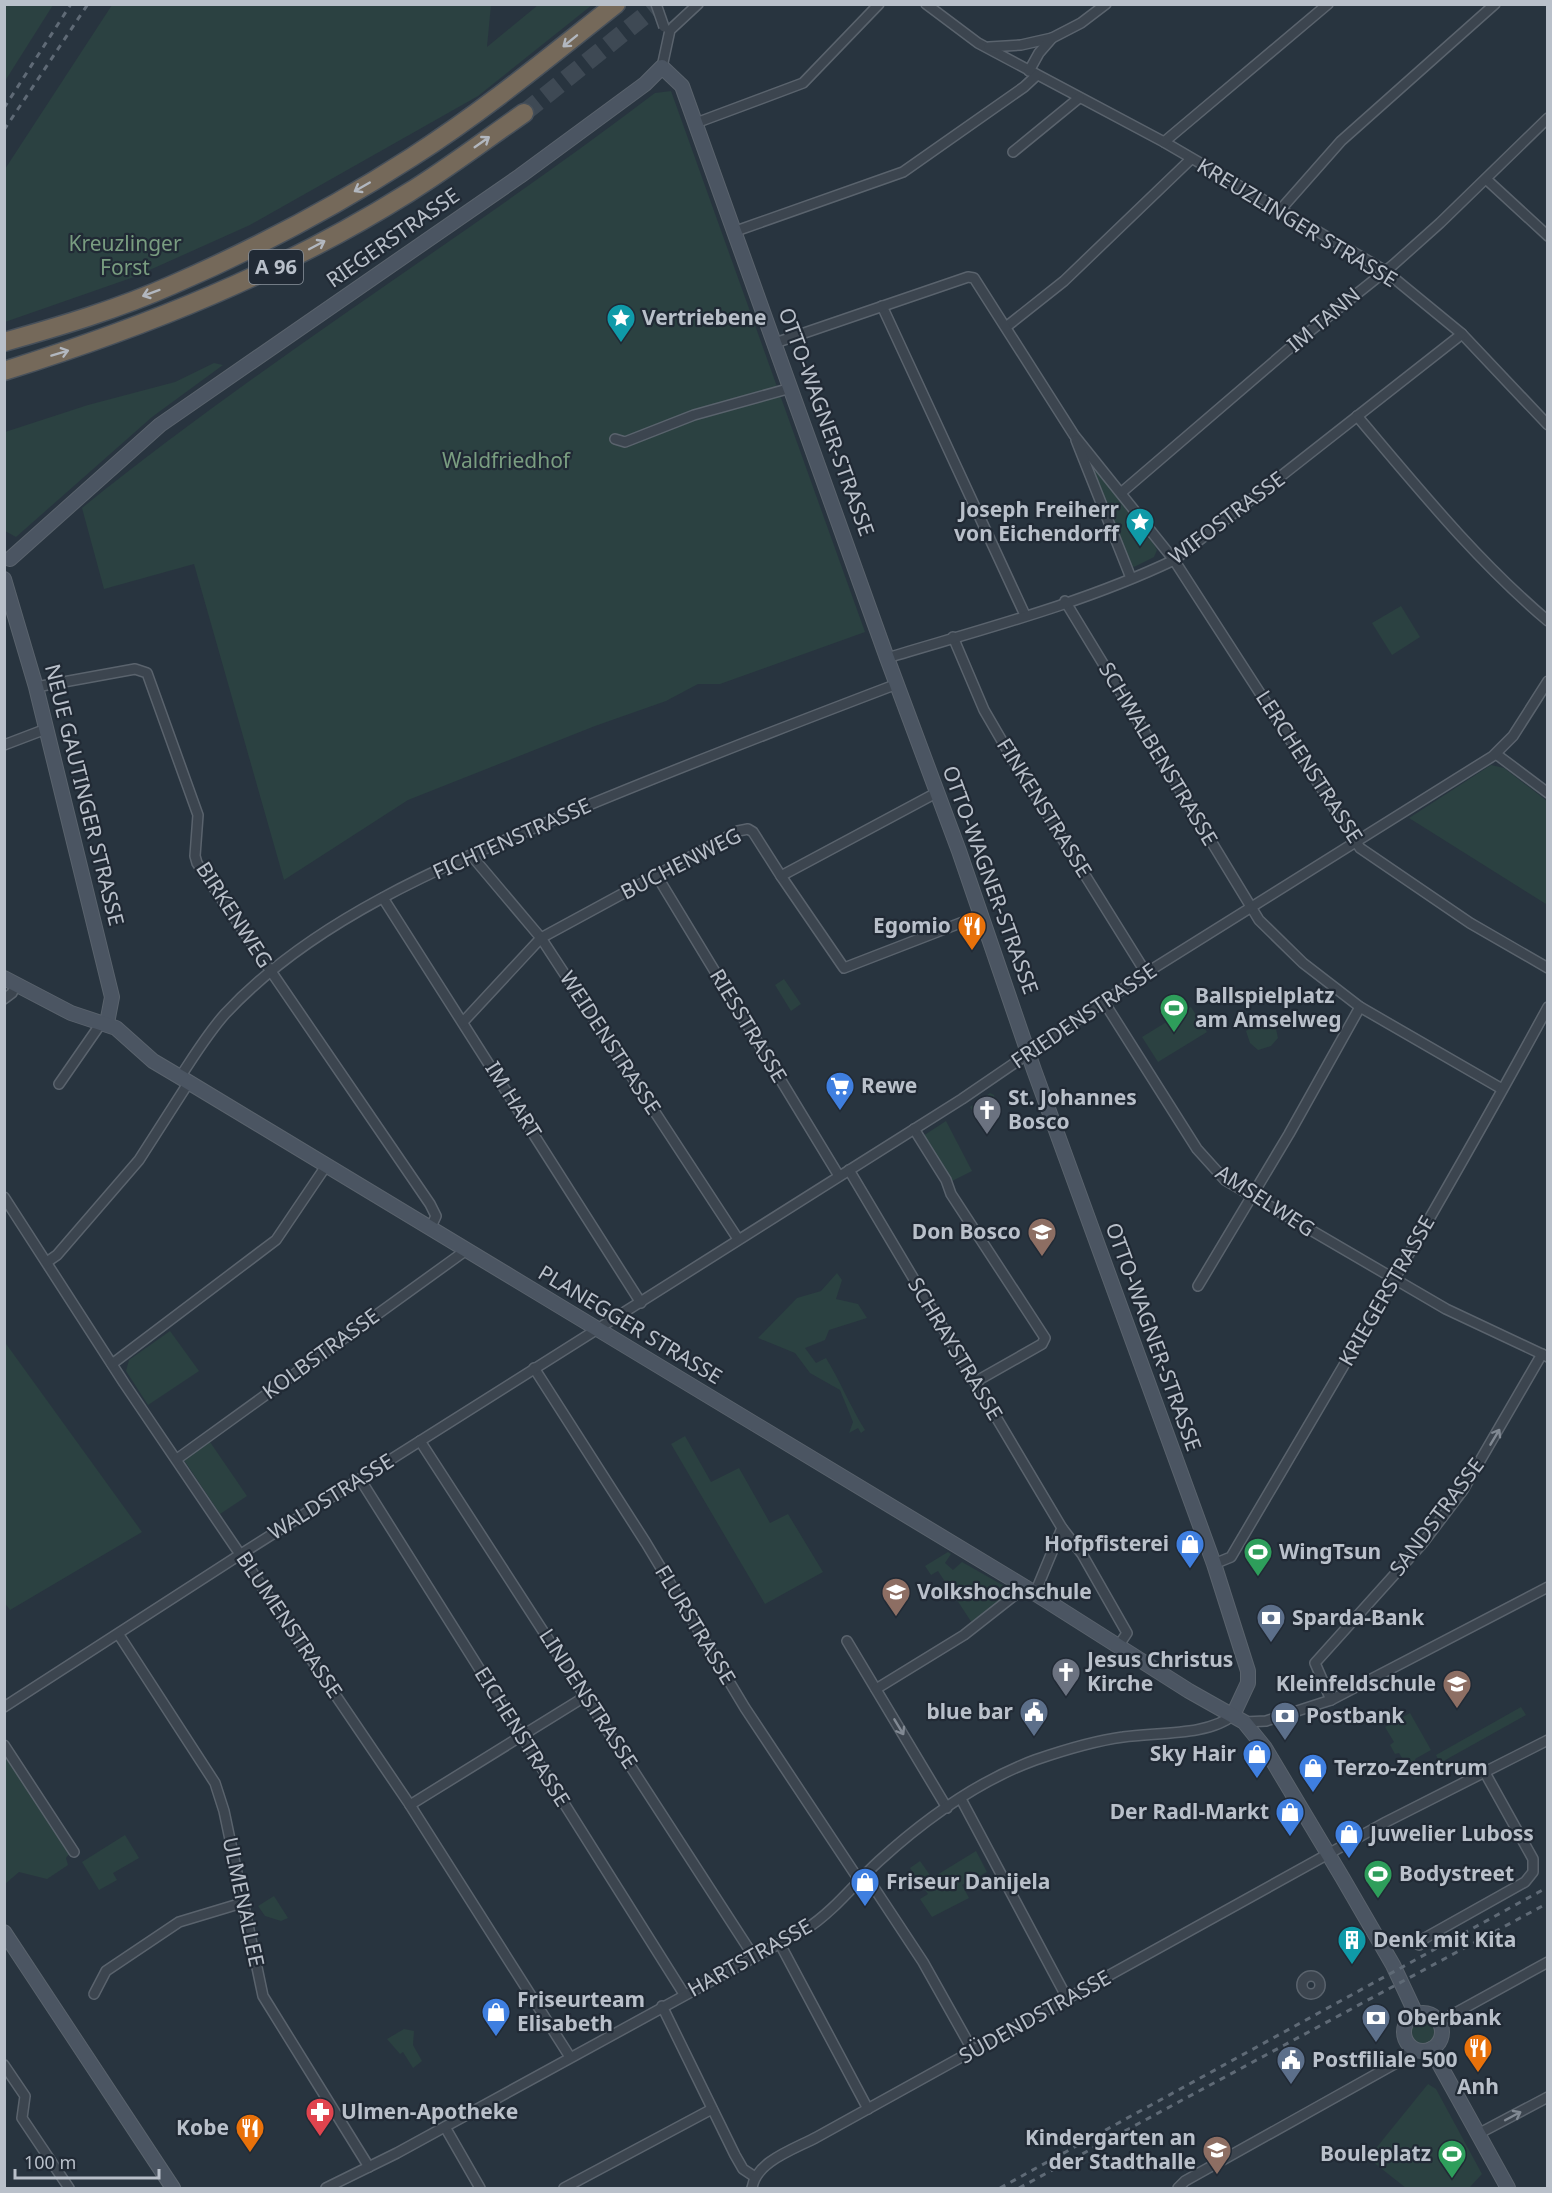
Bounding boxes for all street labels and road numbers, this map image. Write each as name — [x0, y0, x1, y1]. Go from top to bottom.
street label: KREUZLINGER STRASSE — [1192, 151, 1403, 293]
street label: RIEGERSTRASSE — [320, 181, 464, 293]
road number: A 96 — [249, 250, 303, 284]
street label: IM TANN — [1281, 280, 1366, 358]
street label: OTTO-WAGNER-STRASSE — [773, 304, 881, 540]
street label: WIFOSTRASSE — [1163, 464, 1290, 570]
street label: SCHWALBENSTRASSE — [1093, 657, 1225, 850]
street label: NEUE GAUTINGER STRASSE — [39, 661, 131, 929]
street label: LERCHENSTRASSE — [1250, 685, 1370, 848]
street label: FINKENSTRASSE — [991, 733, 1099, 882]
street label: OTTO-WAGNER-STRASSE — [937, 762, 1045, 998]
street label: FICHTENSTRASSE — [428, 791, 595, 886]
street label: BUCHENWEG — [615, 821, 746, 906]
street label: BIRKENWEG — [190, 856, 280, 973]
street label: FRIEDENSTRASSE — [1005, 956, 1162, 1074]
street label: RIESSTRASSE — [704, 963, 794, 1087]
street label: WEIDENSTRASSE — [554, 965, 668, 1120]
street label: IM HART — [479, 1056, 549, 1143]
street label: AMSELWEG — [1211, 1158, 1320, 1243]
street label: KRIEGERSTRASSE — [1332, 1210, 1441, 1371]
street label: OTTO-WAGNER-STRASSE — [1100, 1219, 1208, 1455]
street label: PLANEGGER STRASSE — [533, 1258, 728, 1390]
street label: SCHRAYSTRASSE — [902, 1272, 1010, 1425]
street label: KOLBSTRASSE — [256, 1301, 384, 1405]
street label: WALDSTRASSE — [262, 1446, 398, 1546]
street label: SANDSTRASSE — [1383, 1452, 1490, 1581]
street label: BLUMENSTRASSE — [230, 1546, 349, 1703]
street label: FLURSTRASSE — [649, 1560, 743, 1689]
street label: LINDENSTRASSE — [533, 1623, 645, 1774]
street label: EICHENSTRASSE — [469, 1661, 577, 1812]
street label: ULMENALLEE — [217, 1834, 271, 1969]
street label: HARTSTRASSE — [682, 1911, 817, 2003]
street label: SÜDENDSTRASSE — [954, 1963, 1115, 2069]

